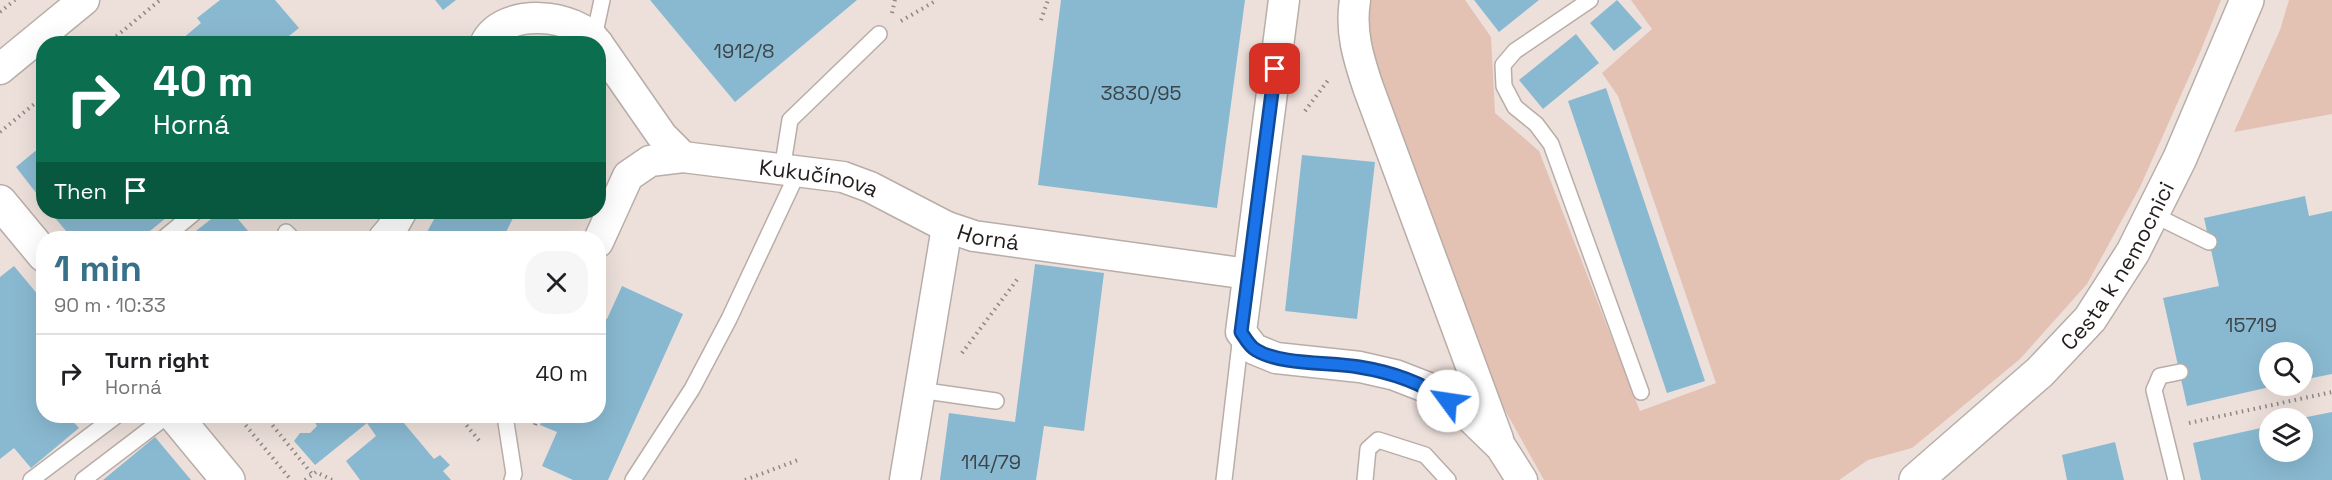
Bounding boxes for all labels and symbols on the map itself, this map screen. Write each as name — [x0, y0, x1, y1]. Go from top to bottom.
house number: 1912/8 — [714, 38, 774, 64]
pin — [1249, 43, 1300, 94]
house number: 3830/95 — [1100, 80, 1182, 106]
street label: Kukučínova — [758, 153, 884, 203]
street label: Cesta k nemocnici — [2054, 177, 2180, 356]
street label: Horná — [954, 217, 1021, 256]
house number: 15719 — [2225, 312, 2277, 338]
position arrow — [1416, 369, 1480, 433]
house number: 114/79 — [961, 449, 1021, 475]

